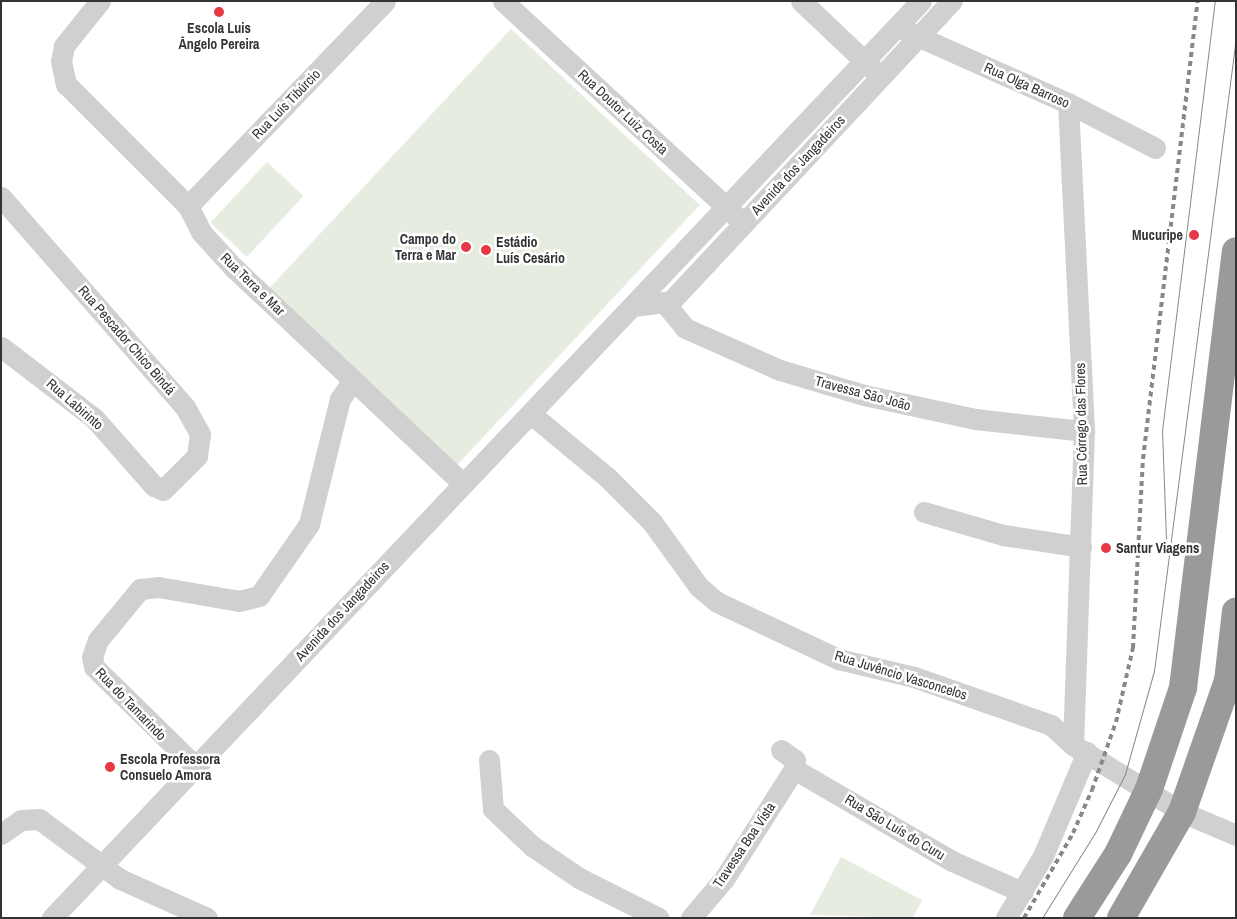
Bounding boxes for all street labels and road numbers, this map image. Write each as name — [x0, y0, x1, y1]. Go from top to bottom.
street label: Rua Olga Barroso — [982, 59, 1072, 111]
street label: Rua Luís Tibúrcio — [248, 65, 324, 143]
street label: Rua Doutor Luiz Costa — [575, 66, 671, 158]
street label: Avenida dos Jangadeiros — [748, 112, 848, 218]
street label: Rua Terra e Mar — [217, 249, 289, 319]
street label: Rua Pescador Chico Bindá — [75, 282, 179, 398]
street label: Rua Córrego das Flores — [1072, 363, 1090, 485]
street label: Travessa São João — [813, 372, 913, 414]
street label: Rua Labirinto — [43, 375, 107, 433]
street label: Avenida dos Jangadeiros — [292, 558, 392, 664]
street label: Rua Juvêncio Vasconcelos — [833, 647, 969, 703]
street label: Rua do Tamarindo — [92, 664, 170, 744]
street label: Rua São Luís do Curu — [842, 791, 948, 863]
street label: Travessa Boa Vista — [709, 799, 779, 891]

